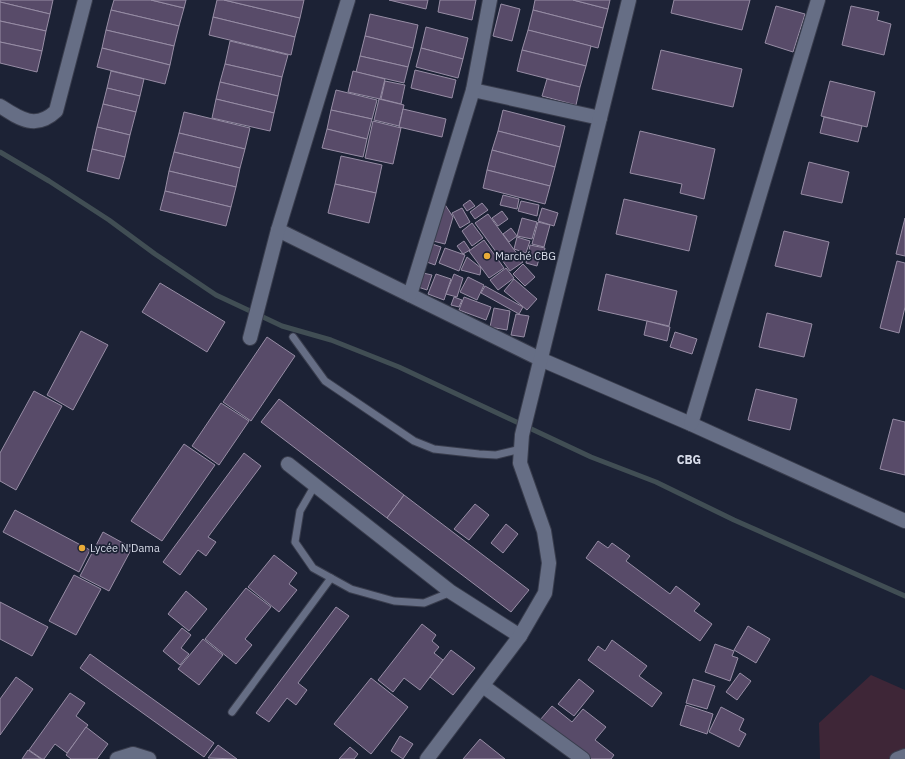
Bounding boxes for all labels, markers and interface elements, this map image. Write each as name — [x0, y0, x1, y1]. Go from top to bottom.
place label: Marché CBG — [495, 249, 556, 263]
marker: Marché CBG — [482, 251, 492, 261]
district label: CBG — [677, 452, 701, 467]
place label: Lycée N'Dama — [90, 541, 160, 555]
marker: Lycée N'Dama — [77, 543, 87, 553]

